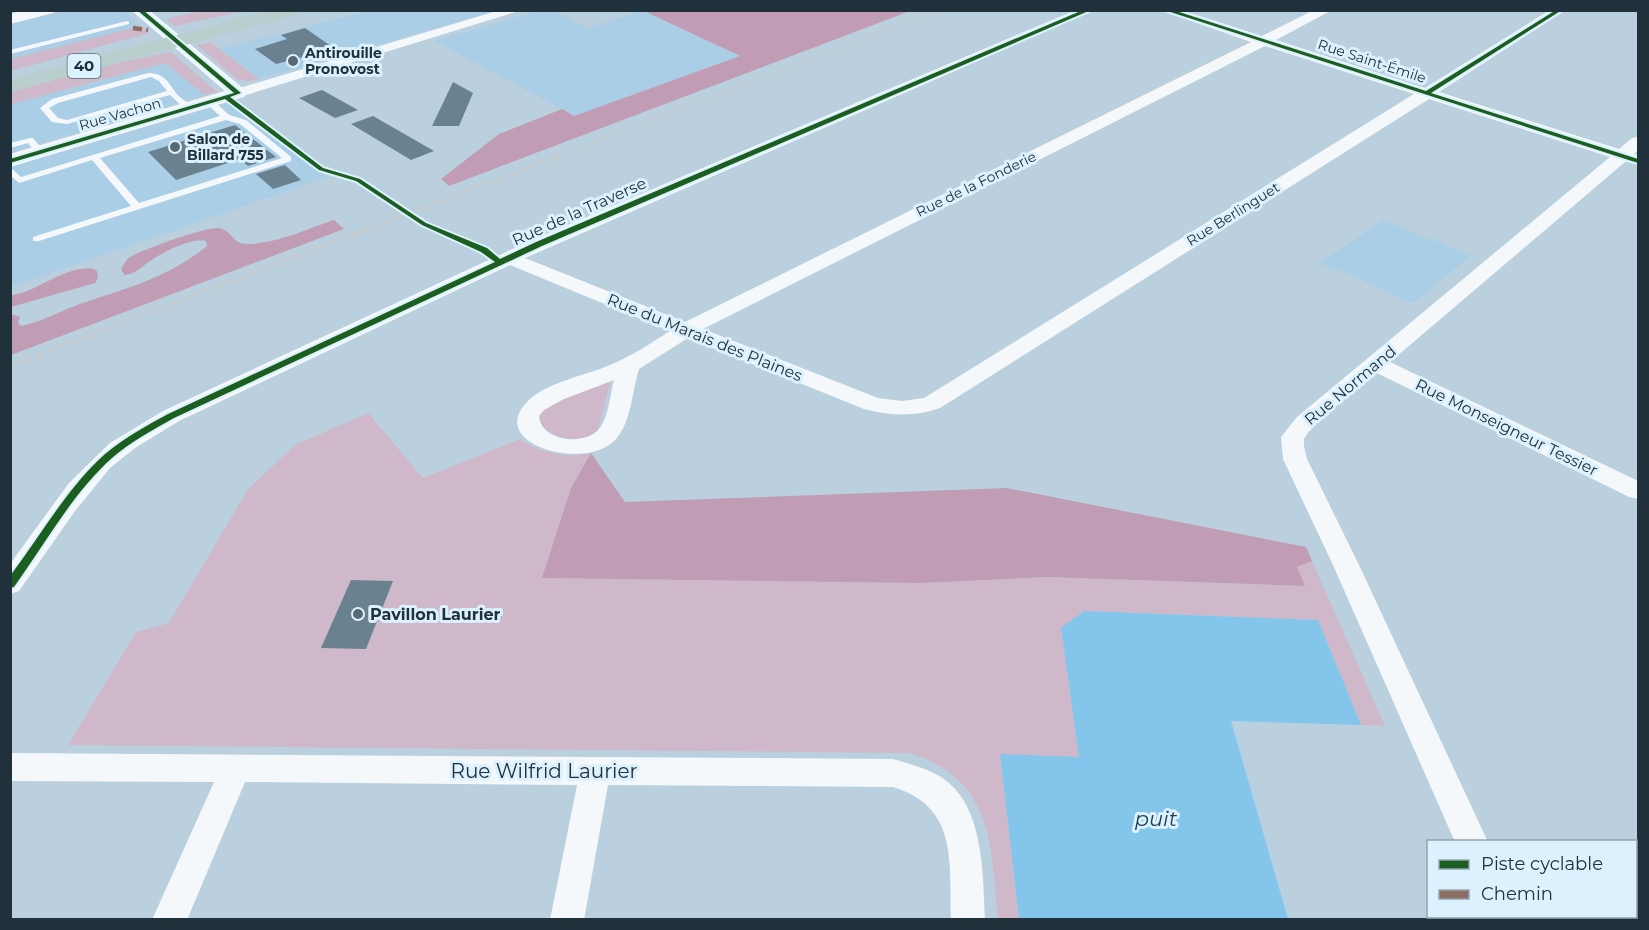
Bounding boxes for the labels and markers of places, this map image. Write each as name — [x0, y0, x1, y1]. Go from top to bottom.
place label: Antirouille Pronovost — [304, 44, 382, 78]
marker: Antirouille Pronovost — [286, 54, 300, 68]
place label: Salon de Billard 755 — [187, 130, 264, 164]
marker: Salon de Billard 755 — [168, 140, 182, 154]
place label: Pavillon Laurier — [370, 605, 501, 624]
marker: Pavillon Laurier — [351, 607, 365, 621]

